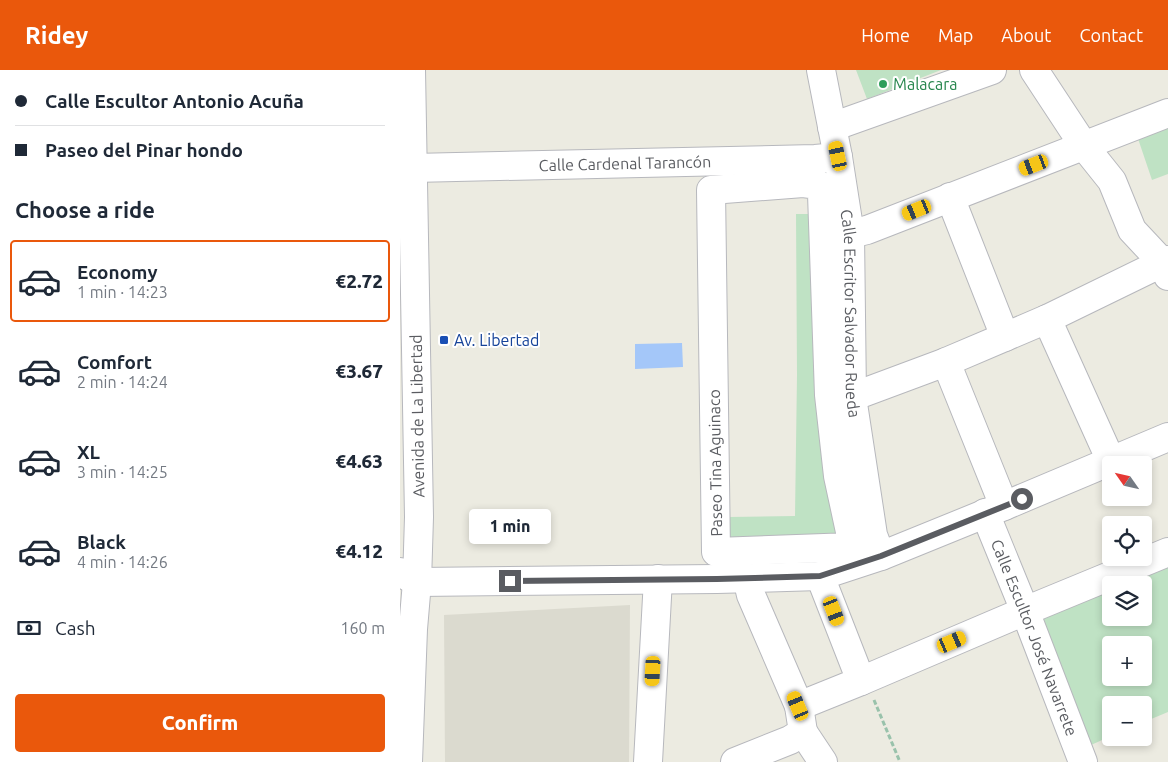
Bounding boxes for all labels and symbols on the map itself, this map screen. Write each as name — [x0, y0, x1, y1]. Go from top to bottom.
place label: Malacara — [893, 75, 957, 93]
marker: Malacara — [877, 78, 889, 90]
car — [827, 140, 848, 172]
street label: Calle Cardenal Tarancón — [539, 152, 711, 174]
car — [1017, 153, 1050, 177]
car — [900, 197, 933, 223]
street label: Calle Escritor Salvador Rueda — [837, 208, 864, 419]
place label: Av. Libertad — [454, 331, 539, 349]
street label: Avenida de La Libertad — [407, 334, 427, 498]
marker: Av. Libertad — [438, 334, 450, 346]
street label: Paseo Tina Aguinaco — [705, 389, 725, 537]
north arrow — [1102, 456, 1152, 506]
route start — [1011, 488, 1033, 510]
callout: 1 min — [469, 508, 551, 544]
street label: Calle Escultor José Navarrete — [988, 537, 1081, 738]
route end — [499, 570, 521, 592]
car — [821, 594, 846, 628]
car — [935, 629, 968, 655]
car — [644, 656, 661, 686]
car — [785, 689, 810, 723]

